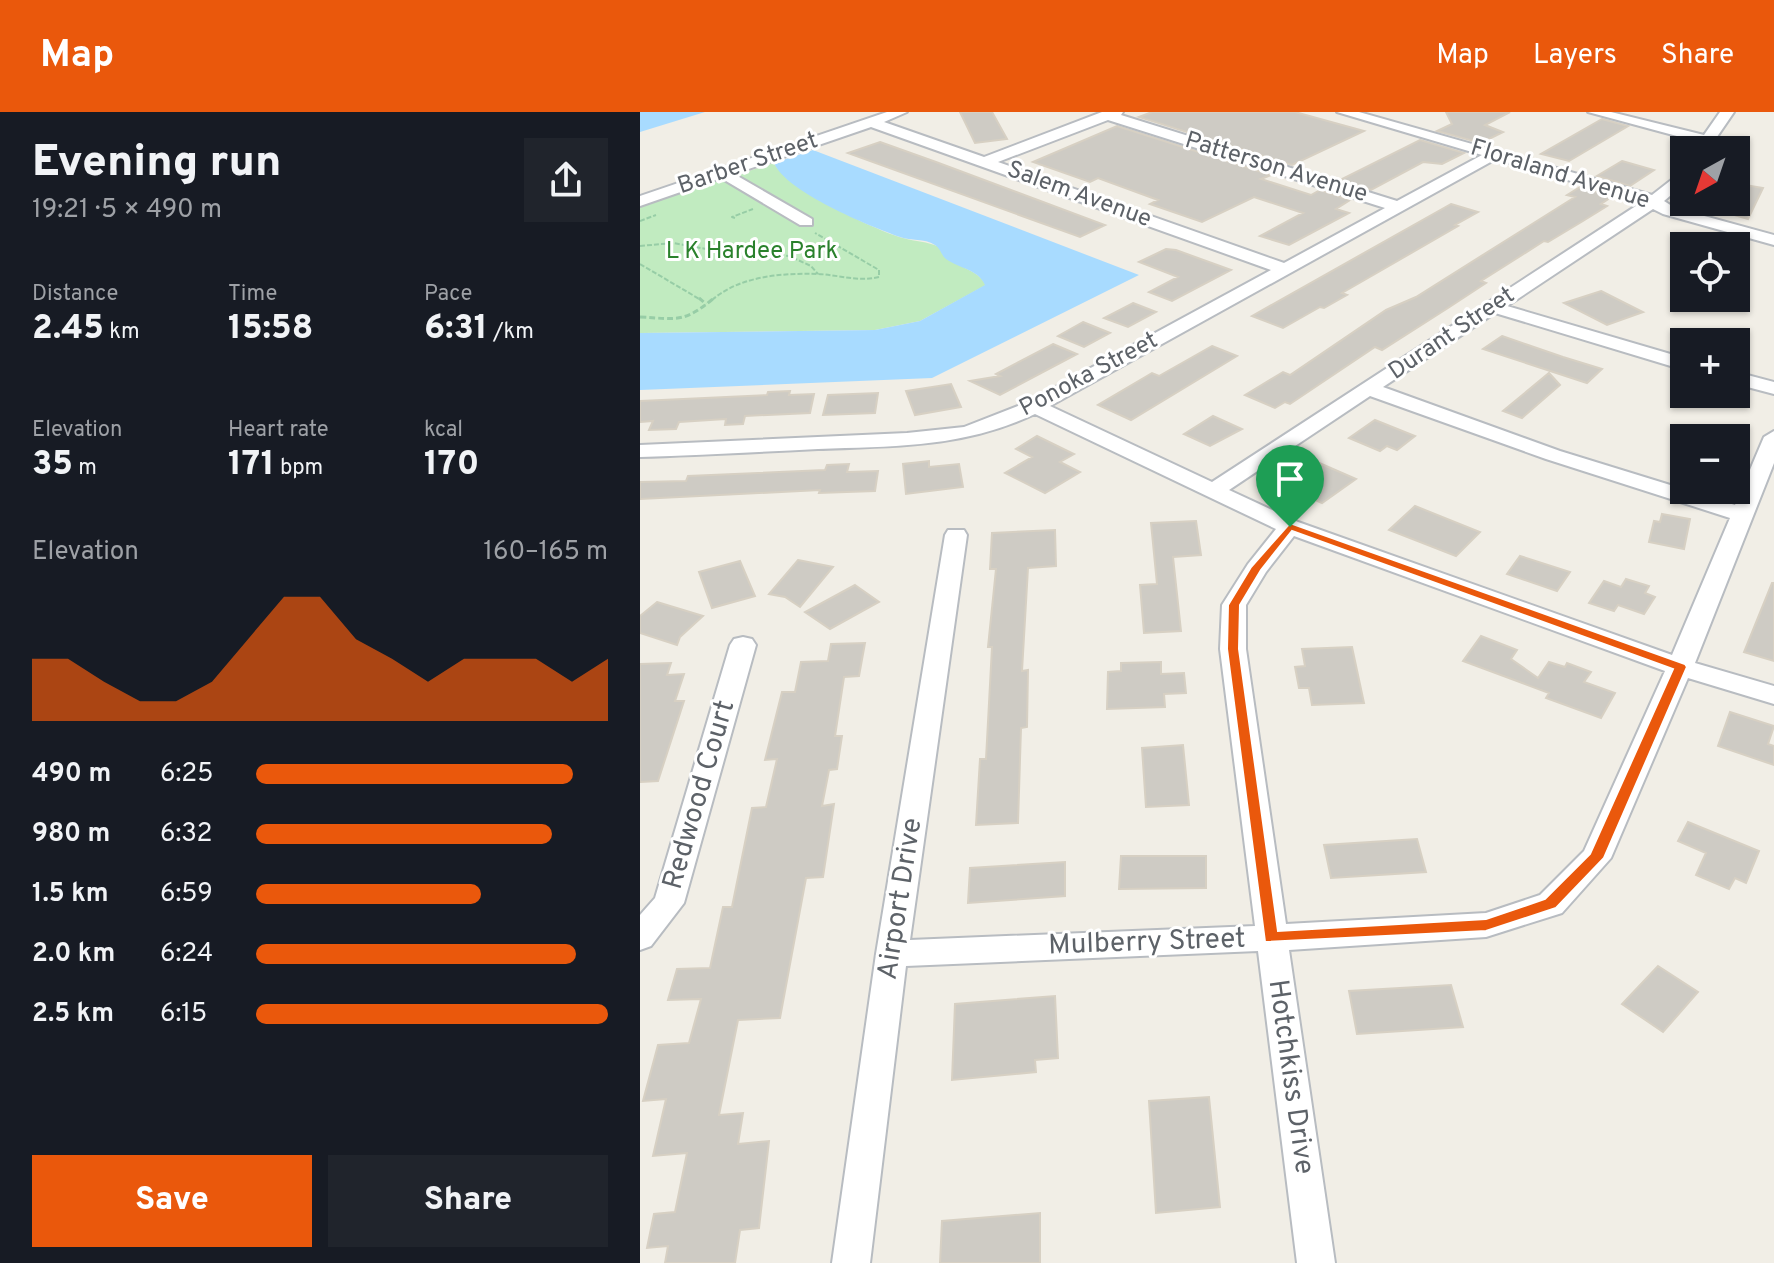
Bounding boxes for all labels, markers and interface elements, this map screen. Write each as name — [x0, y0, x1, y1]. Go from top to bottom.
text: Map — [40, 32, 114, 81]
text: Map — [1436, 38, 1489, 74]
text: Layers — [1533, 38, 1617, 74]
text: Share — [1661, 38, 1734, 74]
street label: Barber Street — [674, 126, 822, 202]
street label: Patterson Avenue — [1181, 126, 1371, 210]
street label: Floraland Avenue — [1467, 133, 1653, 217]
text: Evening run — [32, 136, 281, 192]
north arrow — [1670, 136, 1750, 216]
map controls — [1670, 136, 1750, 504]
button: share — [524, 138, 608, 222]
street label: Salem Avenue — [1003, 155, 1155, 235]
text: 19:21 · 5 × 490 m — [32, 194, 222, 227]
button: locate — [1670, 232, 1750, 312]
park label: L K Hardee Park — [666, 237, 838, 267]
text: Distance — [32, 281, 118, 308]
text: Time — [228, 281, 277, 308]
text: Pace — [424, 281, 472, 308]
street label: Durant Street — [1383, 281, 1521, 387]
text: 2.45 — [32, 308, 104, 351]
text: 15:58 — [228, 308, 313, 351]
text: 6:31 — [424, 308, 488, 351]
text: km — [104, 319, 140, 346]
text: /km — [488, 319, 534, 346]
street label: Ponoka Street — [1015, 326, 1163, 424]
button: + — [1670, 328, 1750, 408]
text: Elevation — [32, 417, 122, 444]
text: Heart rate — [228, 417, 329, 444]
text: kcal — [424, 417, 463, 444]
button: − — [1670, 424, 1750, 504]
text: 35 — [32, 444, 73, 487]
text: 171 — [228, 444, 275, 487]
text: 170 — [424, 444, 479, 487]
pin — [1256, 445, 1324, 527]
text: m — [73, 455, 97, 482]
text: bpm — [275, 455, 323, 482]
icon: arrive — [1268, 457, 1312, 501]
text: Elevation — [32, 536, 139, 569]
text: 160–165 m — [483, 536, 608, 569]
street label: Redwood Court — [656, 696, 744, 894]
text: 490 m — [32, 758, 111, 791]
text: 6:25 — [160, 758, 213, 791]
street label: Airport Drive — [870, 815, 932, 983]
text: 980 m — [32, 818, 110, 851]
text: 6:32 — [160, 818, 212, 851]
text: 1.5 km — [32, 878, 109, 911]
text: 6:59 — [160, 878, 213, 911]
street label: Mulberry Street — [1048, 922, 1246, 964]
text: 2.0 km — [32, 938, 115, 971]
text: 6:24 — [160, 938, 213, 971]
street label: Hotchkiss Drive — [1259, 977, 1321, 1177]
text: 2.5 km — [32, 998, 114, 1031]
text: 6:15 — [160, 998, 207, 1031]
button: Save — [32, 1155, 312, 1247]
button: Share — [328, 1155, 608, 1247]

